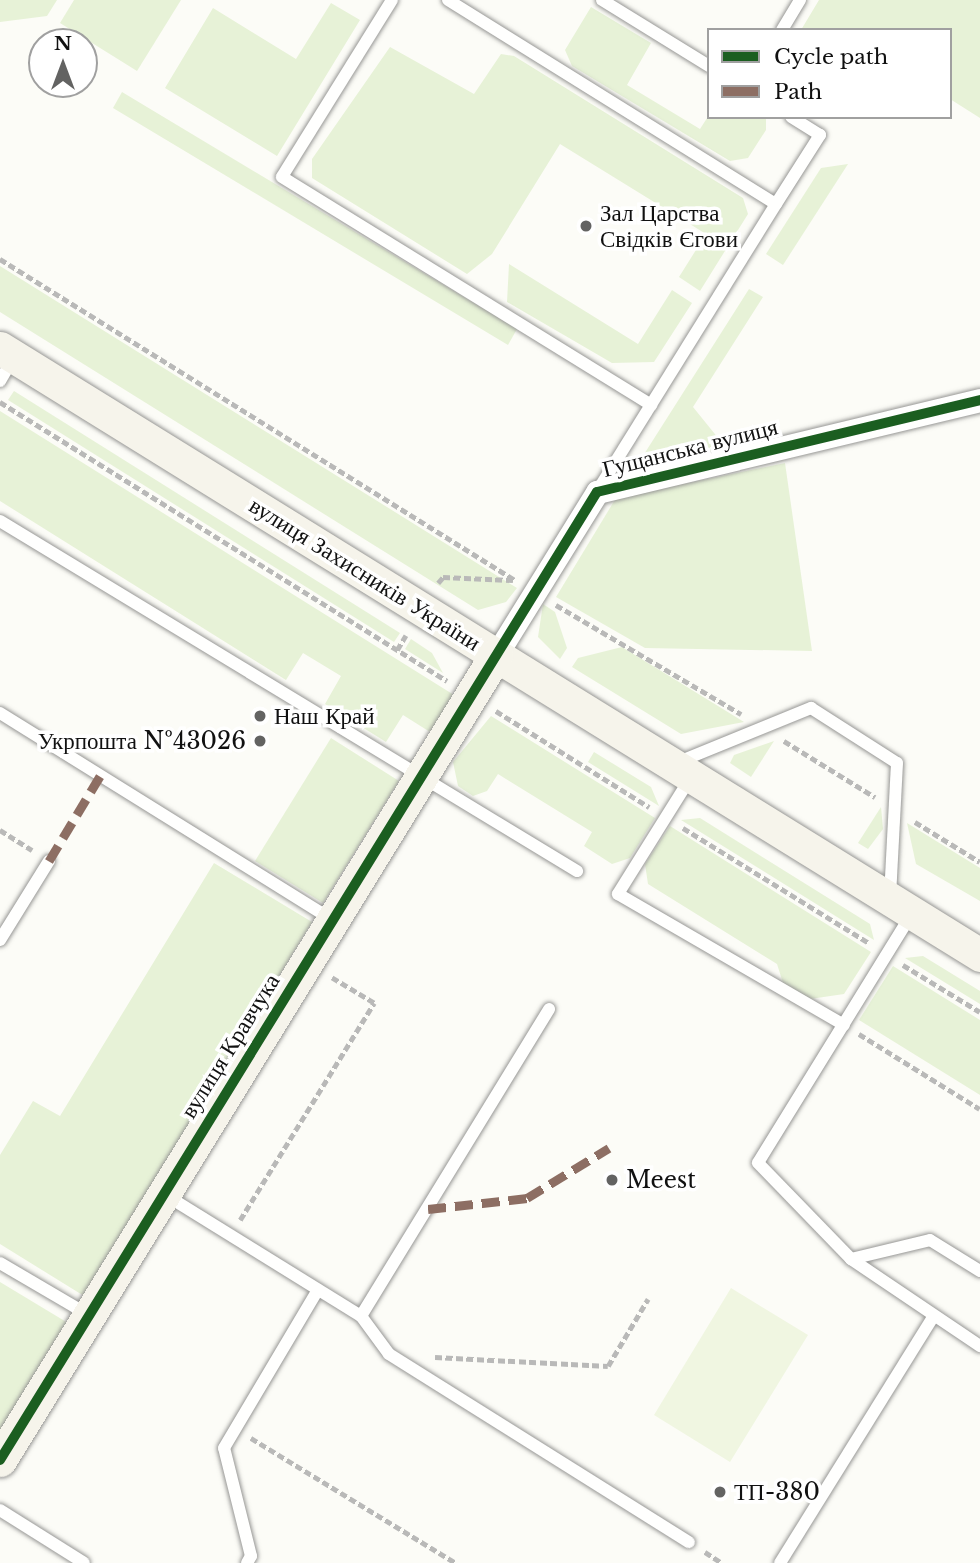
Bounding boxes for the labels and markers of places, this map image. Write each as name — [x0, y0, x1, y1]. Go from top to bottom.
place label: Зал Царства Свідків Єгови — [600, 199, 738, 253]
marker: Зал Царства Свідків Єгови — [578, 218, 594, 234]
place label: Наш Край — [274, 702, 374, 730]
marker: Наш Край — [252, 708, 268, 724]
place label: Укрпошта №43026 — [38, 727, 246, 755]
marker: Укрпошта №43026 — [252, 733, 268, 749]
place label: Meest — [626, 1166, 696, 1194]
marker: Meest — [604, 1172, 620, 1188]
place label: ТП-380 — [734, 1478, 820, 1506]
marker: ТП-380 — [712, 1484, 728, 1500]

